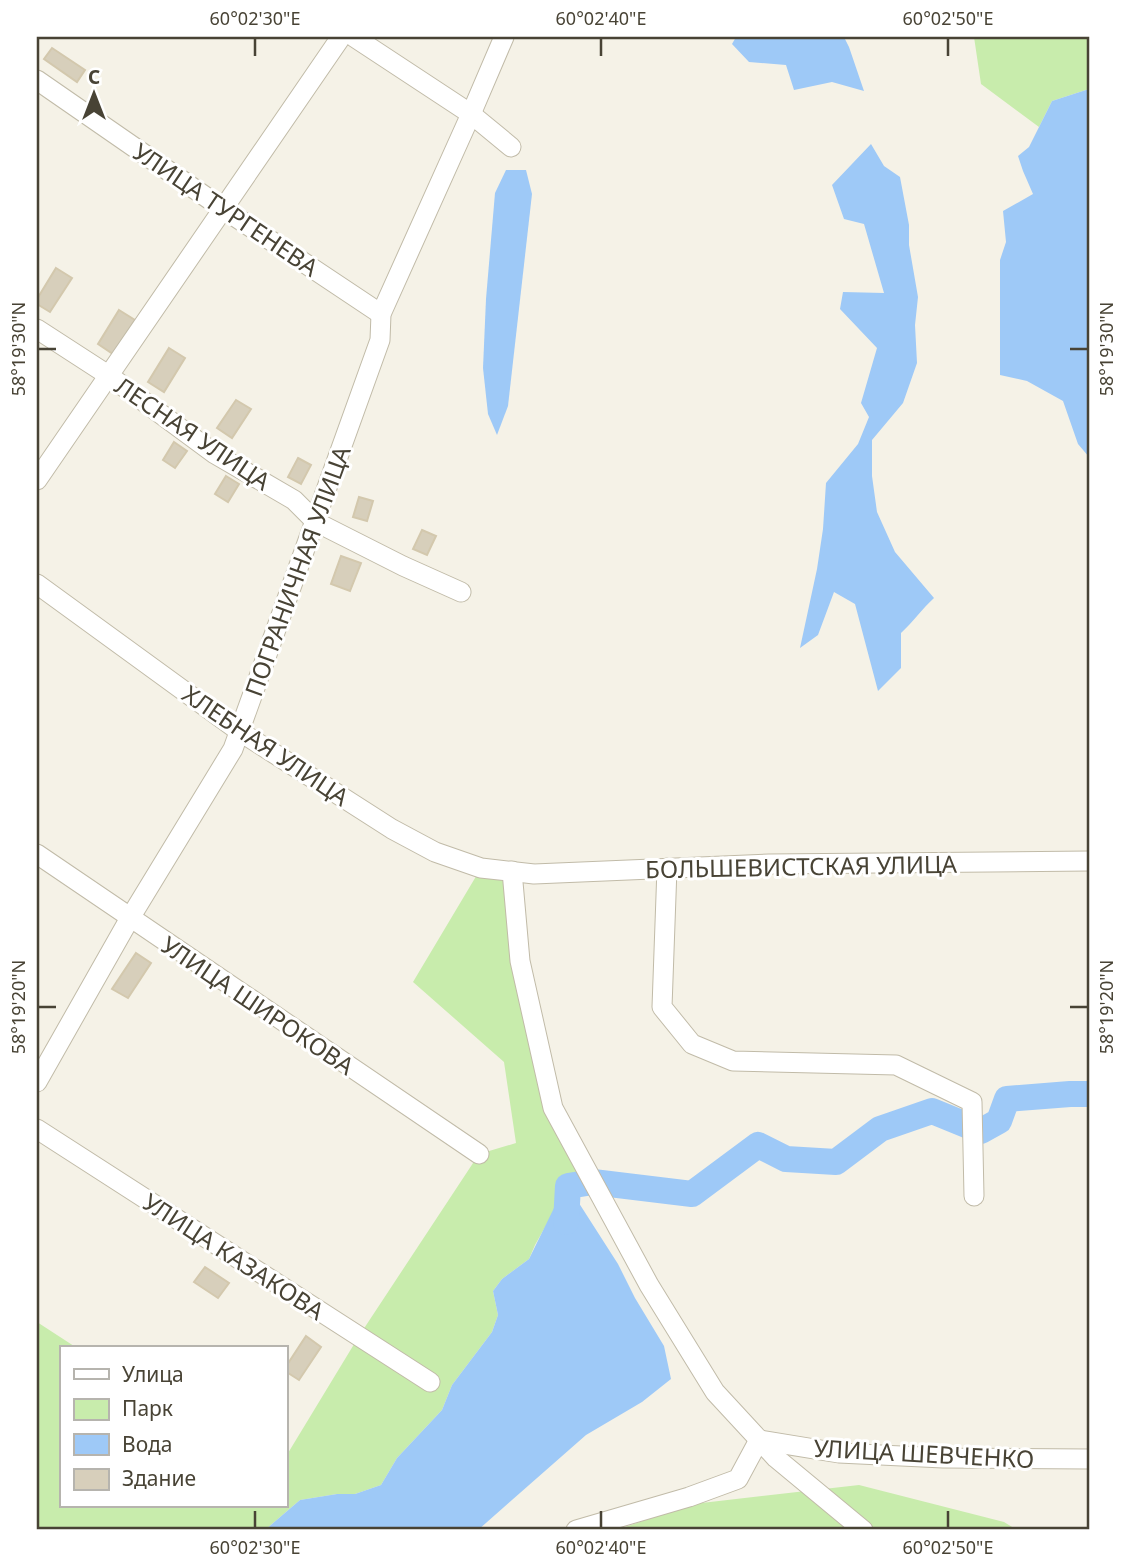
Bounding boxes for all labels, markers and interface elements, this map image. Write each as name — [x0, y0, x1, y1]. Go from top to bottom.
text: 60°02'30"E — [210, 6, 300, 30]
text: 60°02'40"E — [556, 6, 646, 30]
text: 60°02'50"E — [903, 6, 993, 30]
north arrow — [60, 60, 130, 130]
text: С — [88, 64, 100, 90]
street label: УЛИЦА ТУРГЕНЕВА — [127, 135, 326, 284]
text: 58°19'30"N — [6, 302, 30, 396]
text: 58°19'30"N — [1094, 302, 1118, 396]
street label: ЛЕСНАЯ УЛИЦА — [109, 369, 278, 498]
street label: ПОГРАНИЧНАЯ УЛИЦА — [236, 441, 358, 701]
street label: ХЛЕБНАЯ УЛИЦА — [176, 677, 356, 813]
street label: БОЛЬШЕВИСТСКАЯ УЛИЦА — [645, 847, 958, 885]
street label: УЛИЦА ШИРОКОВА — [155, 928, 362, 1082]
text: 58°19'20"N — [6, 960, 30, 1054]
text: 58°19'20"N — [1094, 960, 1118, 1054]
street label: УЛИЦА КАЗАКОВА — [137, 1185, 332, 1327]
legend — [60, 1346, 287, 1508]
text: Улица — [122, 1360, 184, 1388]
text: Парк — [122, 1394, 173, 1422]
text: Вода — [122, 1430, 172, 1458]
street label: УЛИЦА ШЕВЧЕНКО — [813, 1431, 1035, 1475]
text: Здание — [122, 1464, 196, 1492]
text: 60°02'30"E — [210, 1535, 300, 1559]
text: 60°02'40"E — [556, 1535, 646, 1559]
text: 60°02'50"E — [903, 1535, 993, 1559]

